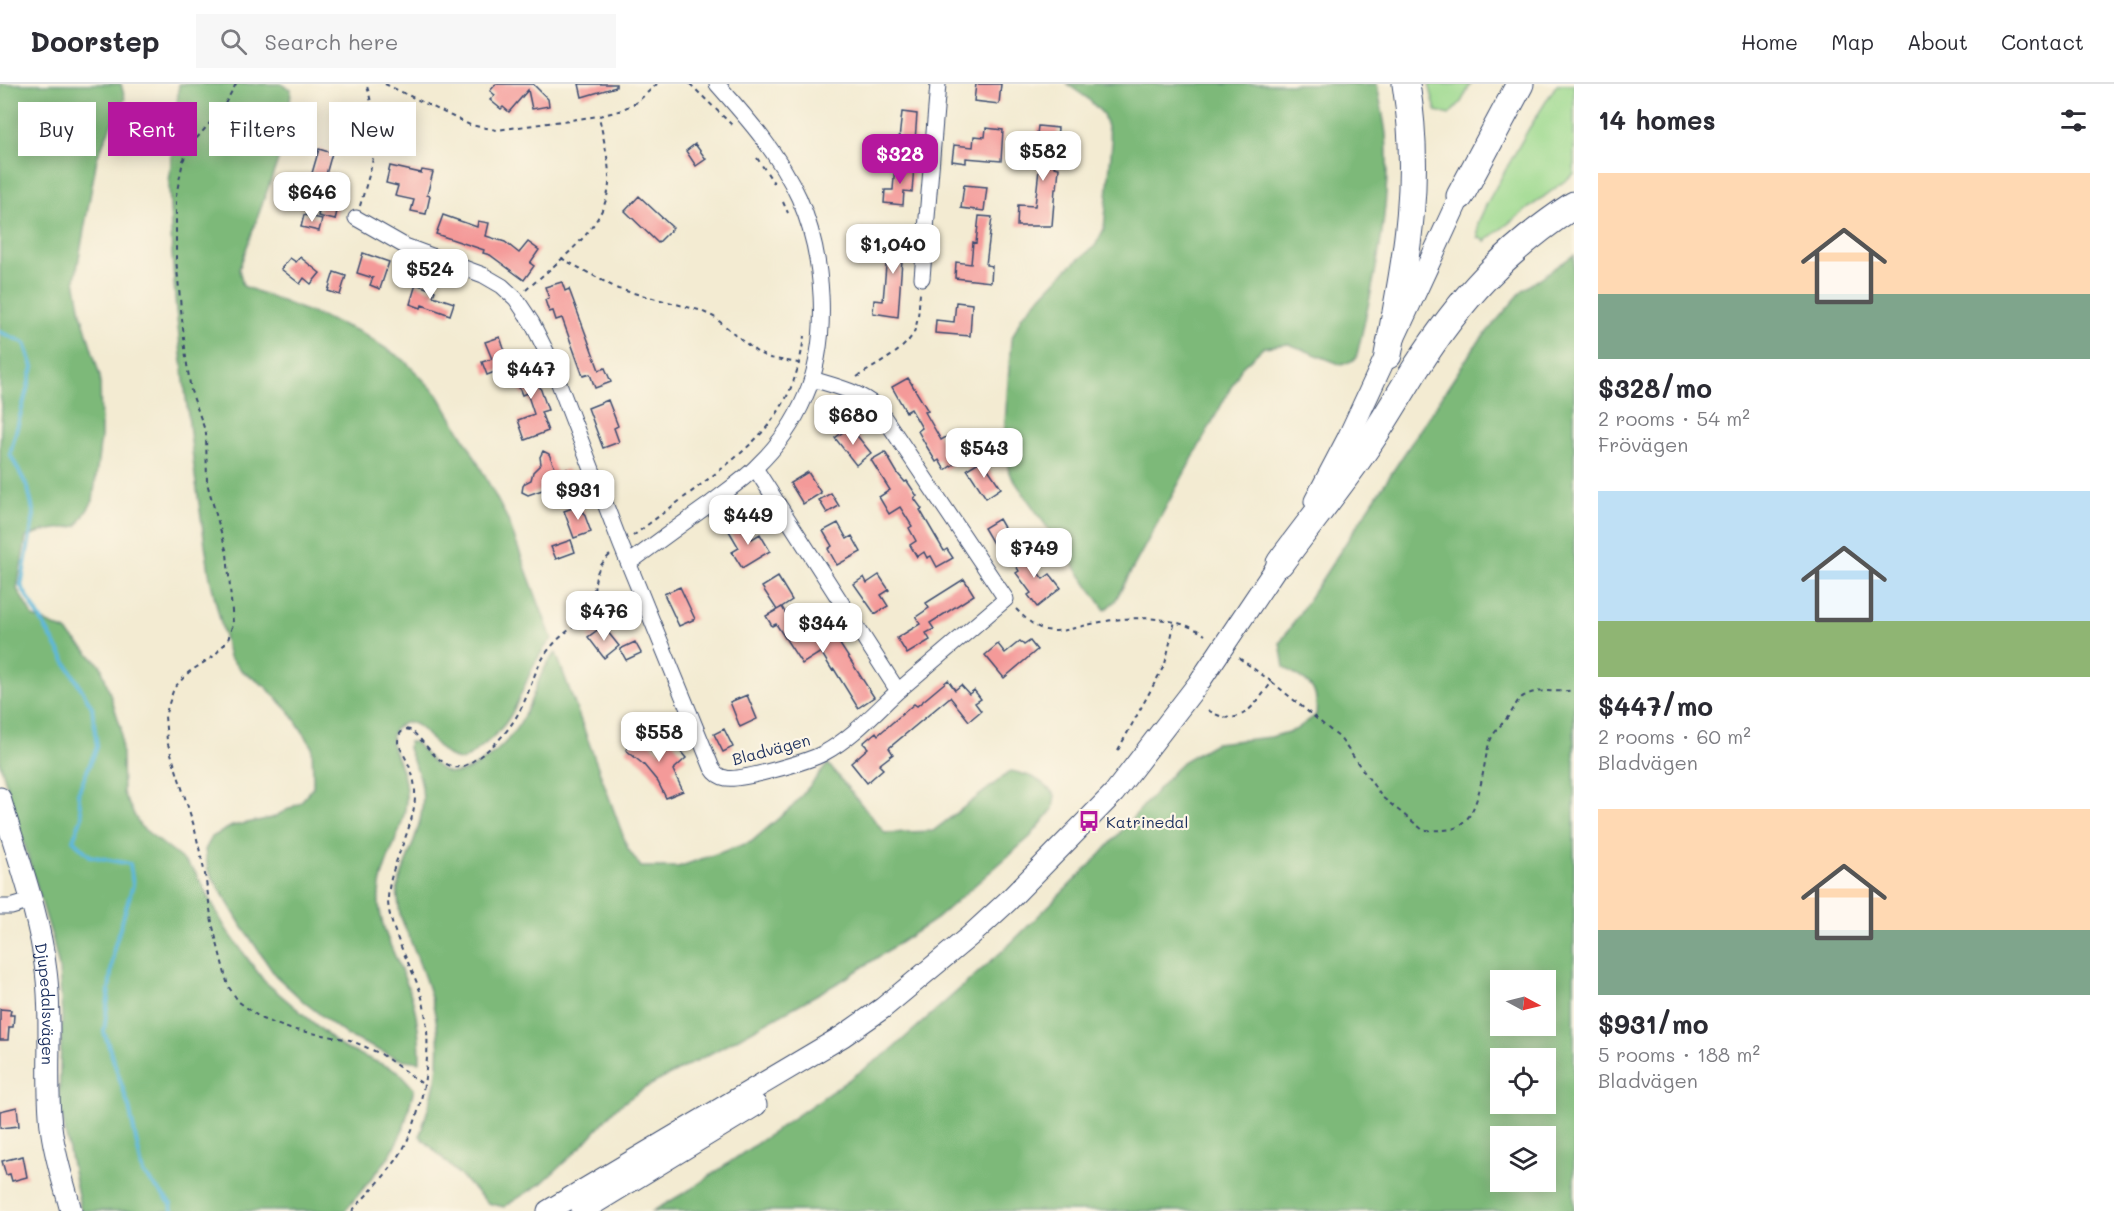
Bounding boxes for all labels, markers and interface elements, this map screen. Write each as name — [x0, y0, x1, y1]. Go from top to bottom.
search box — [196, 14, 616, 68]
text: Doorstep — [30, 23, 160, 59]
icon: search — [217, 25, 250, 58]
text: Search here — [265, 27, 398, 56]
text: Home — [1741, 28, 1798, 55]
text: Map — [1831, 28, 1874, 55]
text: About — [1907, 28, 1968, 55]
text: Contact — [2001, 28, 2084, 55]
chip: Buy — [18, 102, 96, 156]
chip: Rent — [108, 102, 197, 156]
chip: Filters — [209, 102, 317, 156]
chip: New — [329, 102, 416, 156]
text: 14 homes — [1598, 103, 1716, 137]
icon: filters — [2057, 104, 2090, 137]
pin: $582 — [1007, 131, 1079, 182]
pin: $328 — [864, 134, 936, 185]
text: $582 — [1019, 137, 1067, 163]
text: $328 — [876, 140, 924, 166]
pin: $646 — [276, 172, 348, 223]
text: $646 — [287, 178, 337, 204]
icon: home — [1790, 212, 1898, 320]
pin: $1,040 — [844, 224, 942, 275]
text: $1,040 — [860, 230, 926, 256]
pin: $524 — [394, 249, 466, 300]
text: $524 — [406, 255, 454, 281]
pin: $447 — [495, 349, 567, 400]
text: $447 — [507, 355, 555, 381]
text: $328/mo — [1598, 371, 1712, 405]
pin: $680 — [817, 395, 889, 446]
text: $680 — [828, 401, 878, 427]
text: 2 rooms · 54 m² — [1598, 405, 1750, 431]
pin: $543 — [948, 428, 1020, 479]
text: Frövägen — [1598, 431, 1688, 457]
text: $543 — [960, 434, 1008, 460]
pin: $931 — [542, 470, 614, 521]
text: $931 — [555, 476, 601, 502]
pin: $449 — [712, 495, 784, 546]
text: $449 — [723, 501, 773, 527]
pin: $749 — [998, 528, 1070, 579]
icon: home — [1790, 530, 1898, 638]
text: $749 — [1010, 534, 1058, 560]
pin: $476 — [568, 591, 640, 642]
text: $476 — [580, 597, 628, 623]
pin: $344 — [787, 603, 859, 654]
text: $344 — [798, 609, 848, 635]
text: $447/mo — [1598, 689, 1713, 723]
pin: $558 — [623, 712, 695, 763]
text: $558 — [635, 718, 683, 744]
text: 2 rooms · 60 m² — [1598, 723, 1751, 749]
street label: Bladvägen — [730, 729, 812, 769]
text: Bladvägen — [1598, 749, 1698, 775]
bus stop icon: Katrinedal — [1077, 809, 1101, 833]
place label: Katrinedal — [1106, 811, 1189, 832]
icon: home — [1790, 848, 1898, 956]
street label: Djupedalsvägen — [31, 941, 60, 1065]
north arrow — [1490, 970, 1556, 1036]
map controls — [1490, 970, 1556, 1192]
text: $931/mo — [1598, 1007, 1708, 1041]
text: 5 rooms · 188 m² — [1598, 1041, 1760, 1067]
button: locate — [1490, 1048, 1556, 1114]
text: Bladvägen — [1598, 1067, 1698, 1093]
button: layers — [1490, 1126, 1556, 1192]

